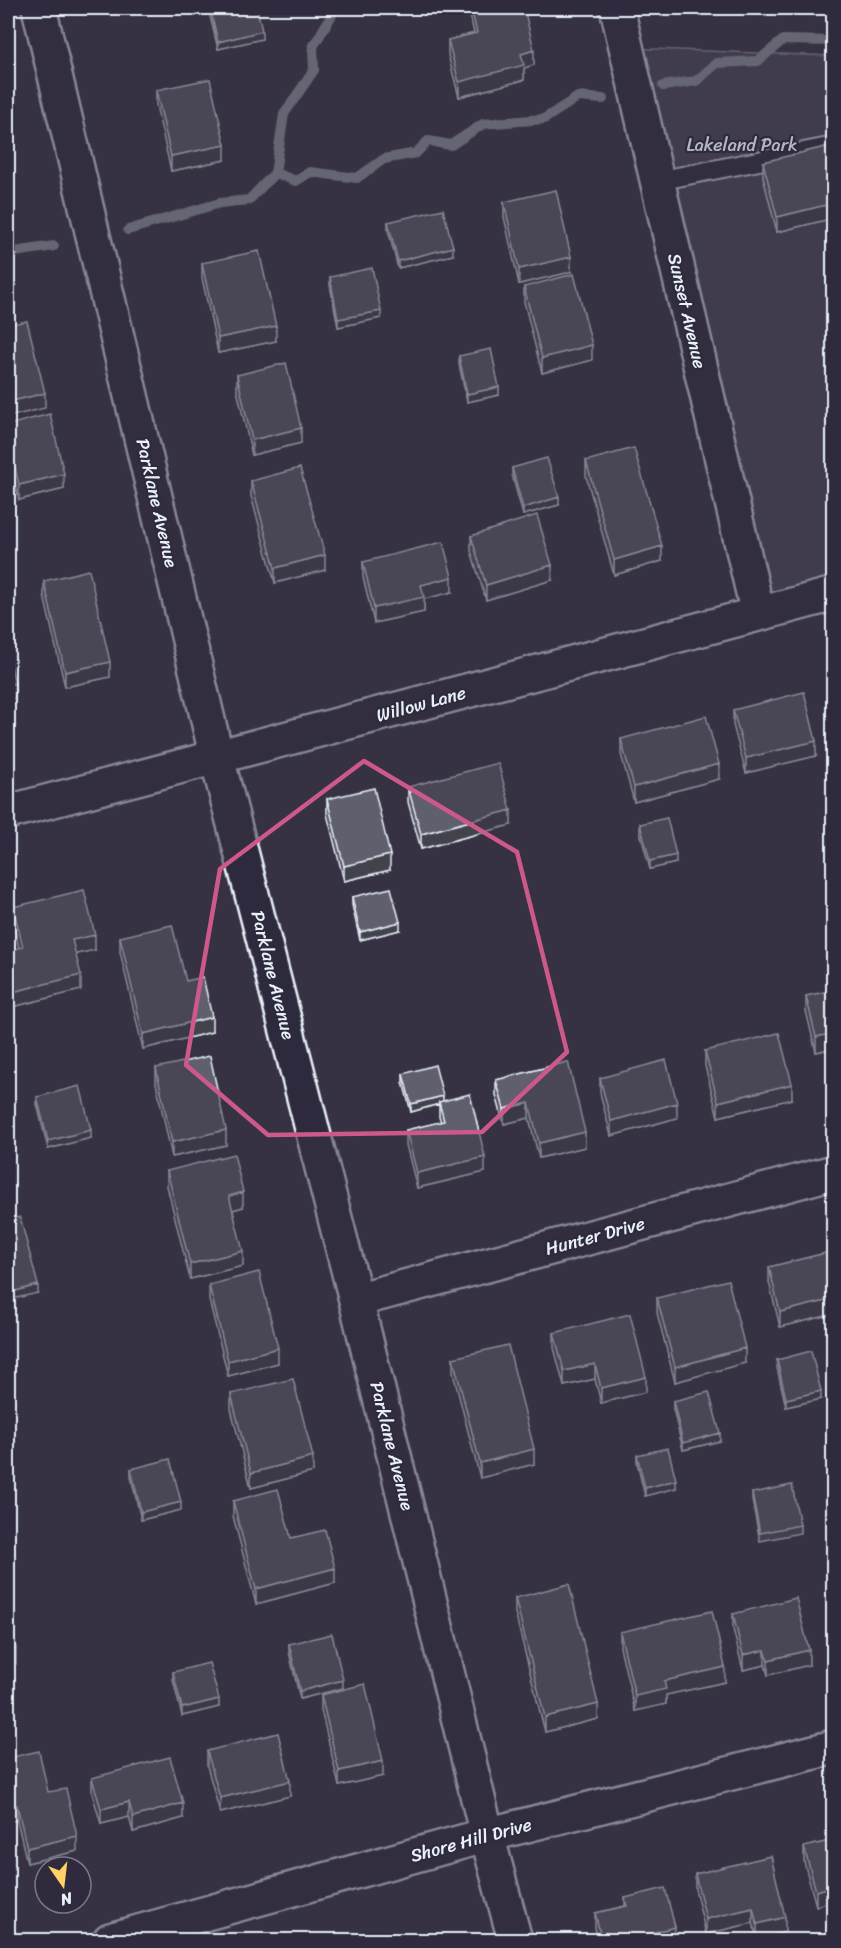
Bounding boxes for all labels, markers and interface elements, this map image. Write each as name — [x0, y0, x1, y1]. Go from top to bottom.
park label: Lakeland Park — [686, 129, 798, 161]
street label: Sunset Avenue — [658, 250, 716, 372]
street label: Parklane Avenue — [127, 435, 187, 571]
street label: Willow Lane — [373, 677, 469, 731]
street label: Parklane Avenue — [242, 907, 305, 1043]
street label: Hunter Drive — [542, 1207, 648, 1265]
street label: Parklane Avenue — [361, 1378, 424, 1514]
street label: Shore Hill Drive — [407, 1808, 535, 1872]
north arrow — [33, 1855, 93, 1915]
text: N — [57, 1883, 76, 1915]

